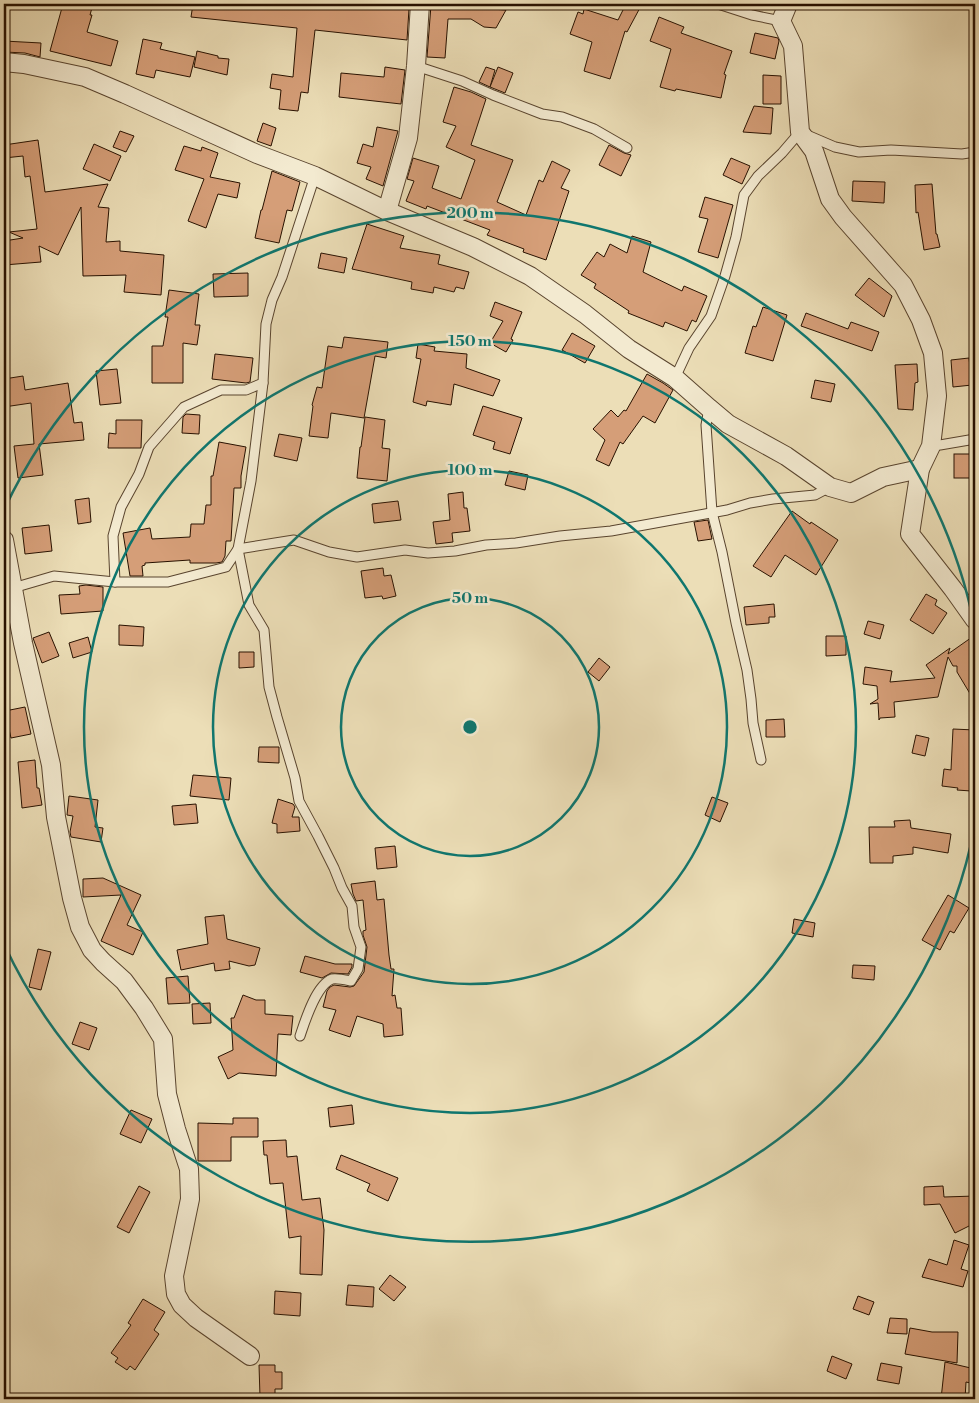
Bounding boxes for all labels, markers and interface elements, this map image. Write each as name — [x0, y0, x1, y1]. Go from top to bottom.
text: 200 m — [446, 204, 494, 223]
text: 150 m — [448, 332, 492, 351]
text: 100 m — [448, 461, 493, 480]
text: 50 m — [452, 589, 488, 608]
centre of rings — [461, 718, 479, 736]

